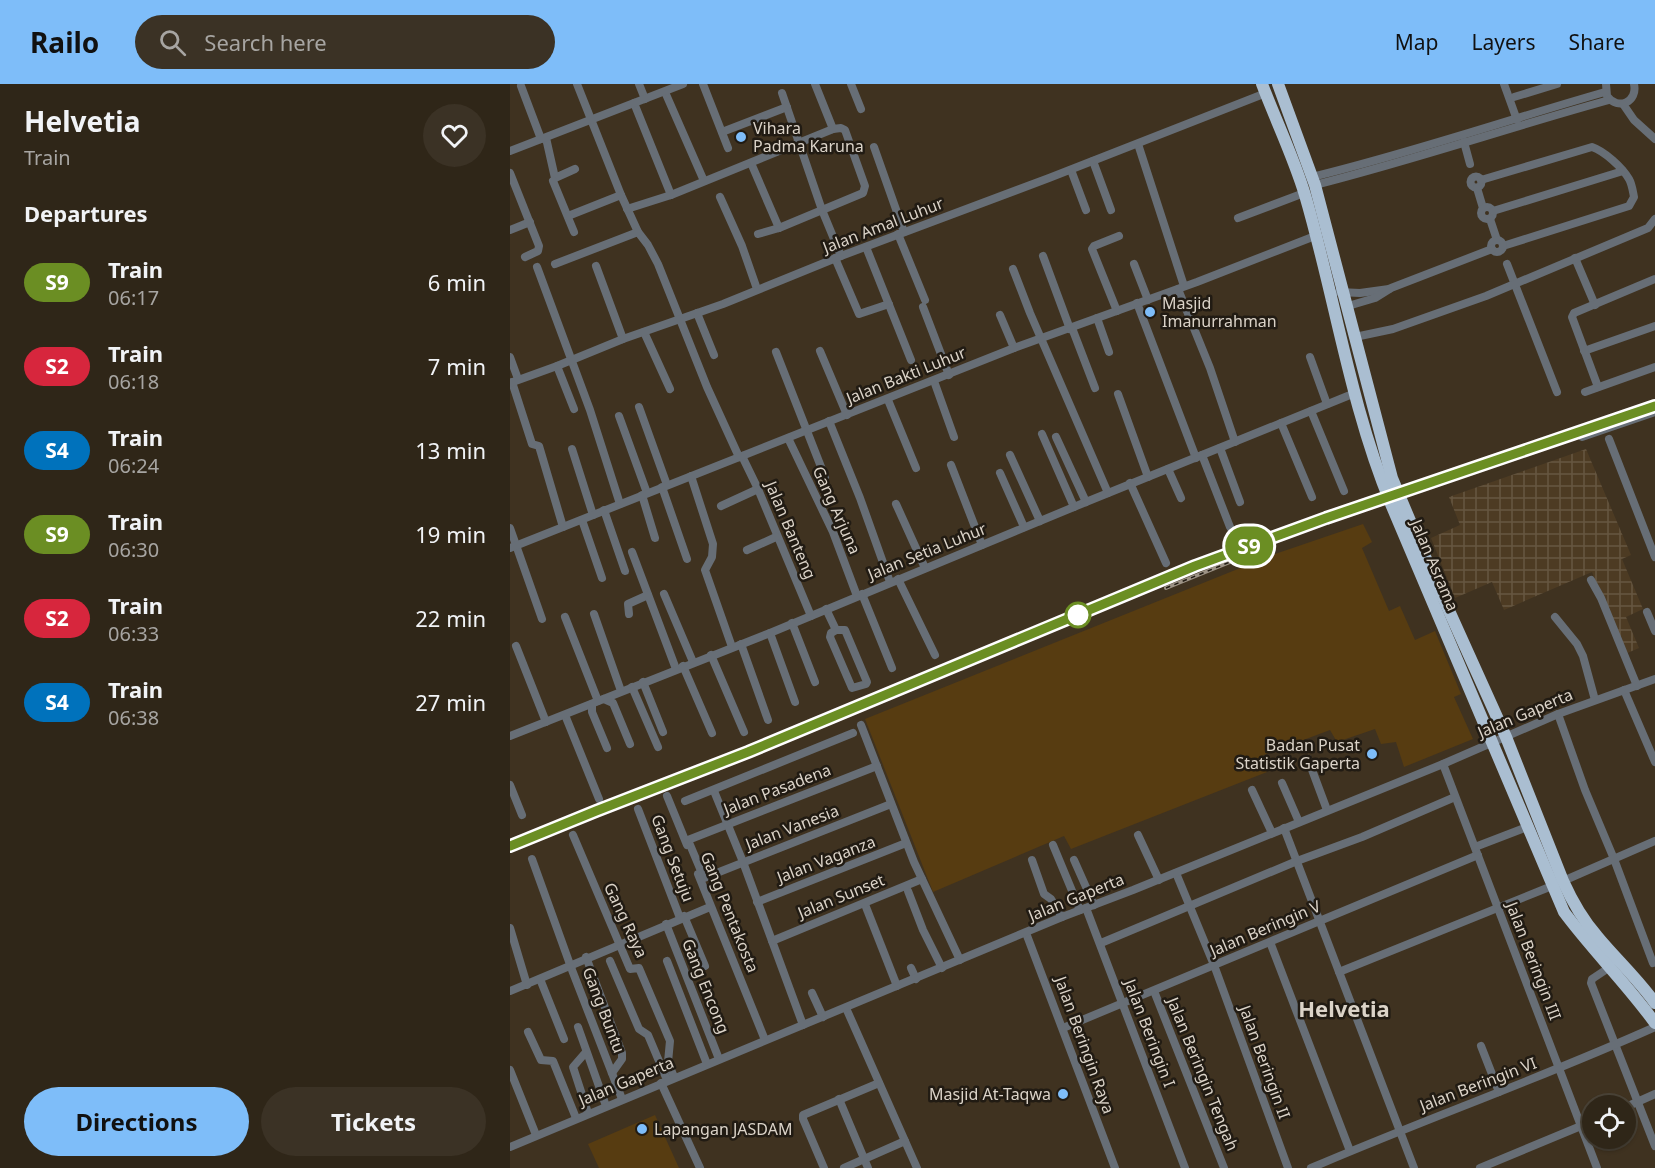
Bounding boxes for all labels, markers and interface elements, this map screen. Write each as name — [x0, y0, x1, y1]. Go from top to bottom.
search box — [135, 15, 555, 69]
text: Railo — [30, 23, 99, 61]
icon: search — [156, 26, 189, 59]
text: Search here — [204, 27, 327, 57]
text: Map — [1395, 28, 1439, 56]
text: Layers — [1472, 28, 1536, 56]
text: Share — [1569, 28, 1625, 56]
text: Helvetia — [24, 102, 140, 140]
button: heart — [423, 104, 486, 167]
place label: Vihara Padma Karuna — [753, 117, 864, 157]
marker: Vihara Padma Karuna — [734, 130, 748, 144]
text: Train — [24, 144, 71, 171]
street label: Jalan Amal Luhur — [818, 192, 947, 259]
text: Departures — [24, 198, 148, 228]
text: Train — [108, 254, 163, 284]
text: 6 min — [428, 267, 486, 297]
text: S9 — [45, 268, 69, 296]
text: 06:17 — [108, 284, 159, 311]
place label: Masjid Imanurrahman — [1162, 292, 1277, 332]
marker: Masjid Imanurrahman — [1143, 305, 1157, 319]
text: Train — [108, 338, 163, 368]
street label: Jalan Bakti Luhur — [841, 341, 969, 410]
text: 7 min — [428, 351, 486, 381]
text: S2 — [45, 352, 69, 380]
text: 06:18 — [108, 368, 159, 395]
text: Train — [108, 422, 163, 452]
text: 13 min — [415, 435, 486, 465]
text: S4 — [45, 436, 69, 464]
text: 06:24 — [108, 452, 159, 479]
street label: Gang Arjuna — [808, 462, 866, 558]
street label: Jalan Banteng — [760, 476, 822, 582]
text: Train — [108, 506, 163, 536]
street label: Jalan Asrama — [1405, 514, 1464, 614]
street label: Jalan Setia Luhur — [863, 517, 990, 586]
text: 19 min — [415, 519, 486, 549]
text: S9 — [45, 520, 69, 548]
line badge: S9 — [1222, 526, 1276, 566]
text: S9 — [1237, 532, 1261, 560]
text: 06:30 — [108, 536, 159, 563]
text: Train — [108, 590, 163, 620]
unlabelled marker — [1065, 602, 1091, 628]
text: 22 min — [415, 603, 486, 633]
text: S2 — [45, 604, 69, 632]
text: 06:33 — [108, 620, 159, 647]
text: Train — [108, 674, 163, 704]
street label: Jalan Gaperta — [1472, 683, 1576, 744]
text: 27 min — [415, 687, 486, 717]
text: S4 — [45, 688, 69, 716]
text: 06:38 — [108, 704, 159, 731]
place label: Badan Pusat Statistik Gaperta — [1235, 734, 1360, 774]
marker: Badan Pusat Statistik Gaperta — [1365, 747, 1379, 761]
street label: Jalan Pasadena — [718, 758, 834, 820]
street label: Jalan Vanesia — [740, 799, 842, 856]
street label: Gang Setuju — [646, 811, 700, 905]
street label: Jalan Vaganza — [772, 830, 878, 889]
street label: Gang Pentakosta — [696, 848, 764, 976]
street label: Jalan Gaperta — [1023, 868, 1127, 927]
street label: Jalan Sunset — [793, 869, 888, 924]
street label: Gang Raya — [599, 879, 653, 961]
street label: Jalan Beringin V — [1204, 895, 1324, 962]
street label: Jalan Beringin III — [1501, 897, 1567, 1023]
street label: Gang Encong — [677, 935, 735, 1037]
street label: Gang Buntu — [578, 964, 630, 1056]
street label: Jalan Beringin Raya — [1049, 971, 1120, 1117]
street label: Jalan Beringin I — [1119, 974, 1181, 1090]
street label: Jalan Beringin Tengah — [1161, 992, 1244, 1154]
district label: Helvetia — [1298, 993, 1390, 1023]
street label: Jalan Beringin II — [1234, 1000, 1296, 1122]
street label: Jalan Gaperta — [573, 1051, 677, 1112]
street label: Jalan Beringin VI — [1414, 1052, 1540, 1117]
place label: Masjid At-Taqwa — [929, 1083, 1051, 1105]
button: Directions — [24, 1087, 249, 1156]
button: Tickets — [261, 1087, 486, 1156]
marker: Masjid At-Taqwa — [1056, 1087, 1070, 1101]
map controls — [1582, 1095, 1636, 1149]
button: locate — [1582, 1095, 1636, 1149]
place label: Lapangan JASDAM — [654, 1118, 792, 1140]
marker: Lapangan JASDAM — [635, 1122, 649, 1136]

